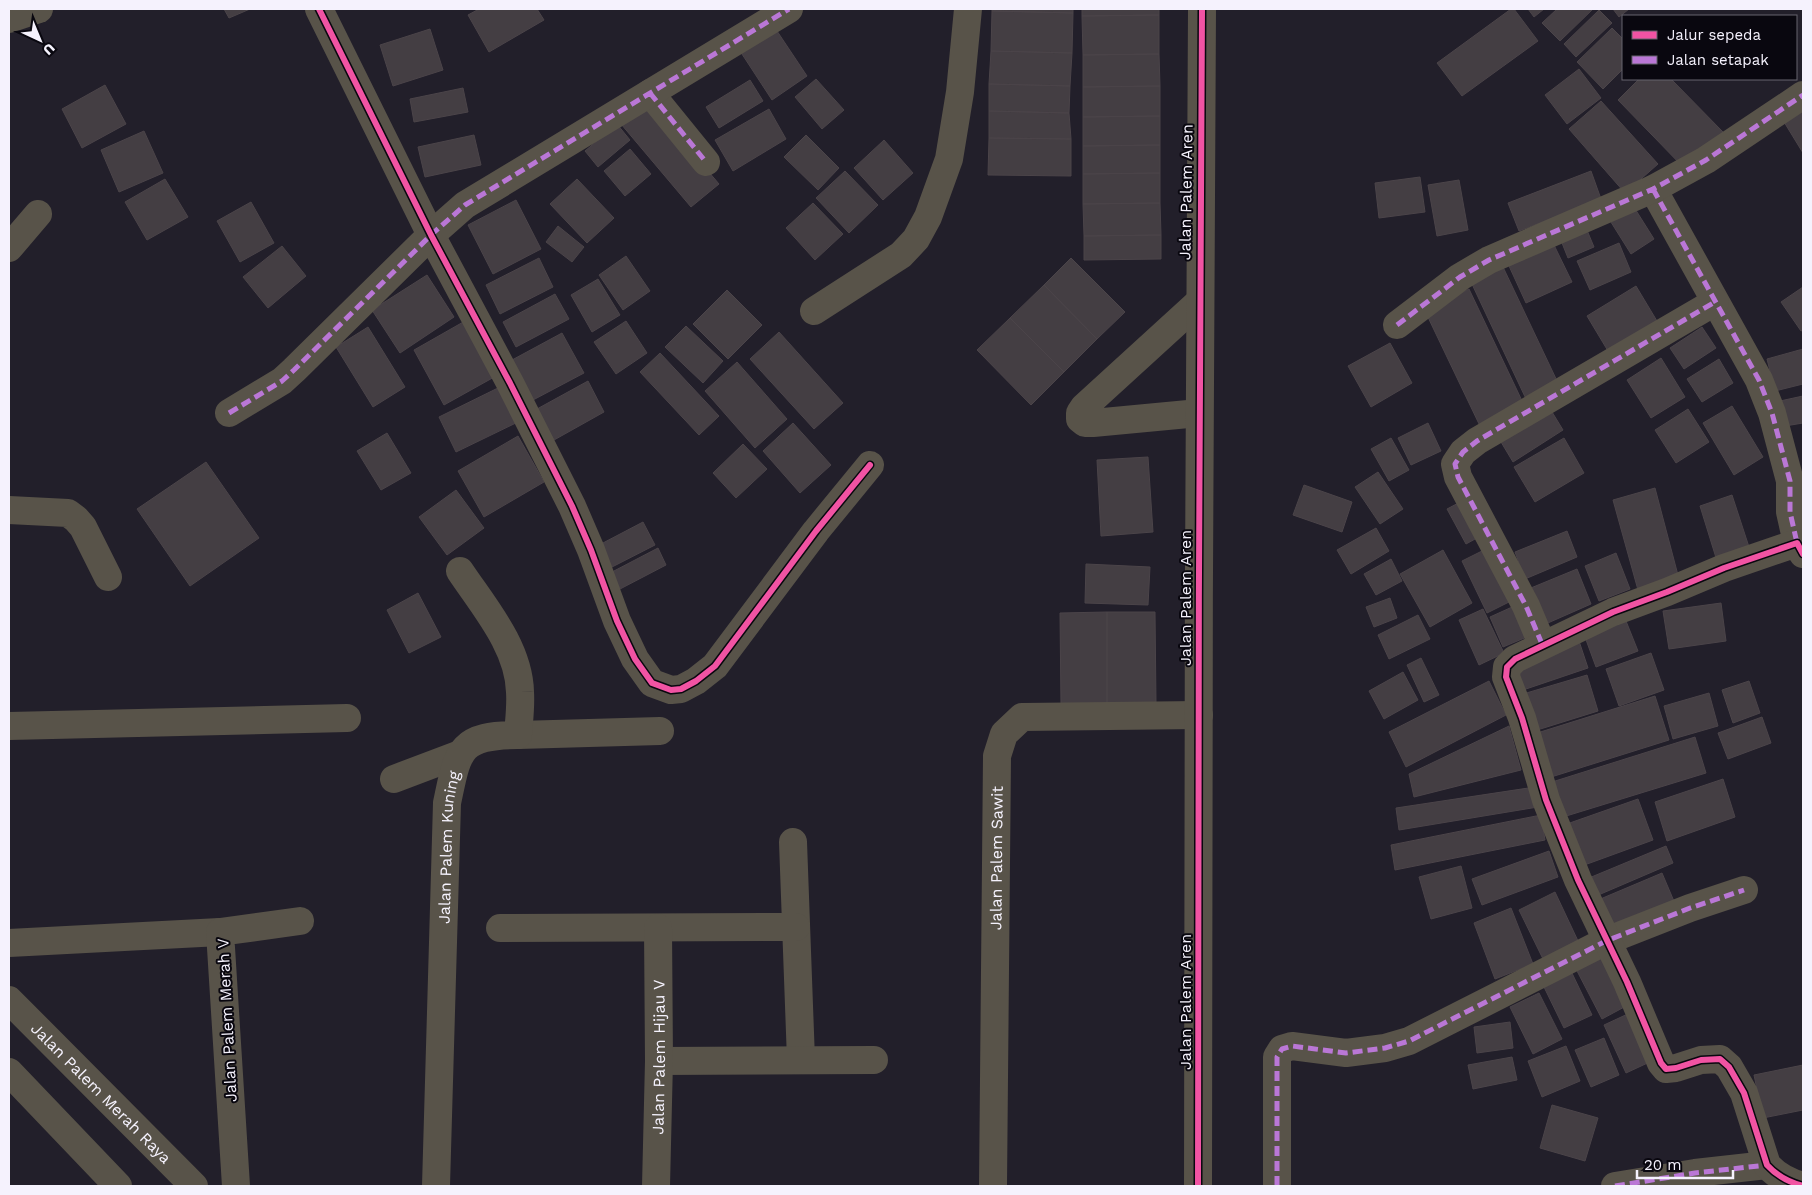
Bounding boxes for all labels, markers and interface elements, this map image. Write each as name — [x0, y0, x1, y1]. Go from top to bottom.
north arrow — [15, 15, 65, 65]
legend — [1622, 15, 1797, 80]
text: Jalur sepeda — [1667, 26, 1761, 44]
text: U — [40, 40, 58, 59]
text: Jalan setapak — [1667, 51, 1769, 69]
street label: Jalan Palem Aren — [1175, 124, 1197, 260]
street label: Jalan Palem Aren — [1176, 530, 1195, 666]
street label: Jalan Palem Kuning — [434, 768, 463, 924]
street label: Jalan Palem Sawit — [986, 786, 1006, 930]
street label: Jalan Palem Aren — [1176, 934, 1195, 1070]
street label: Jalan Palem Merah V — [213, 938, 241, 1102]
street label: Jalan Palem Hijau V — [648, 979, 669, 1135]
street label: Jalan Palem Merah Raya — [27, 1019, 175, 1167]
scale bar — [1637, 1148, 1733, 1180]
text: 20 m — [1644, 1156, 1682, 1174]

